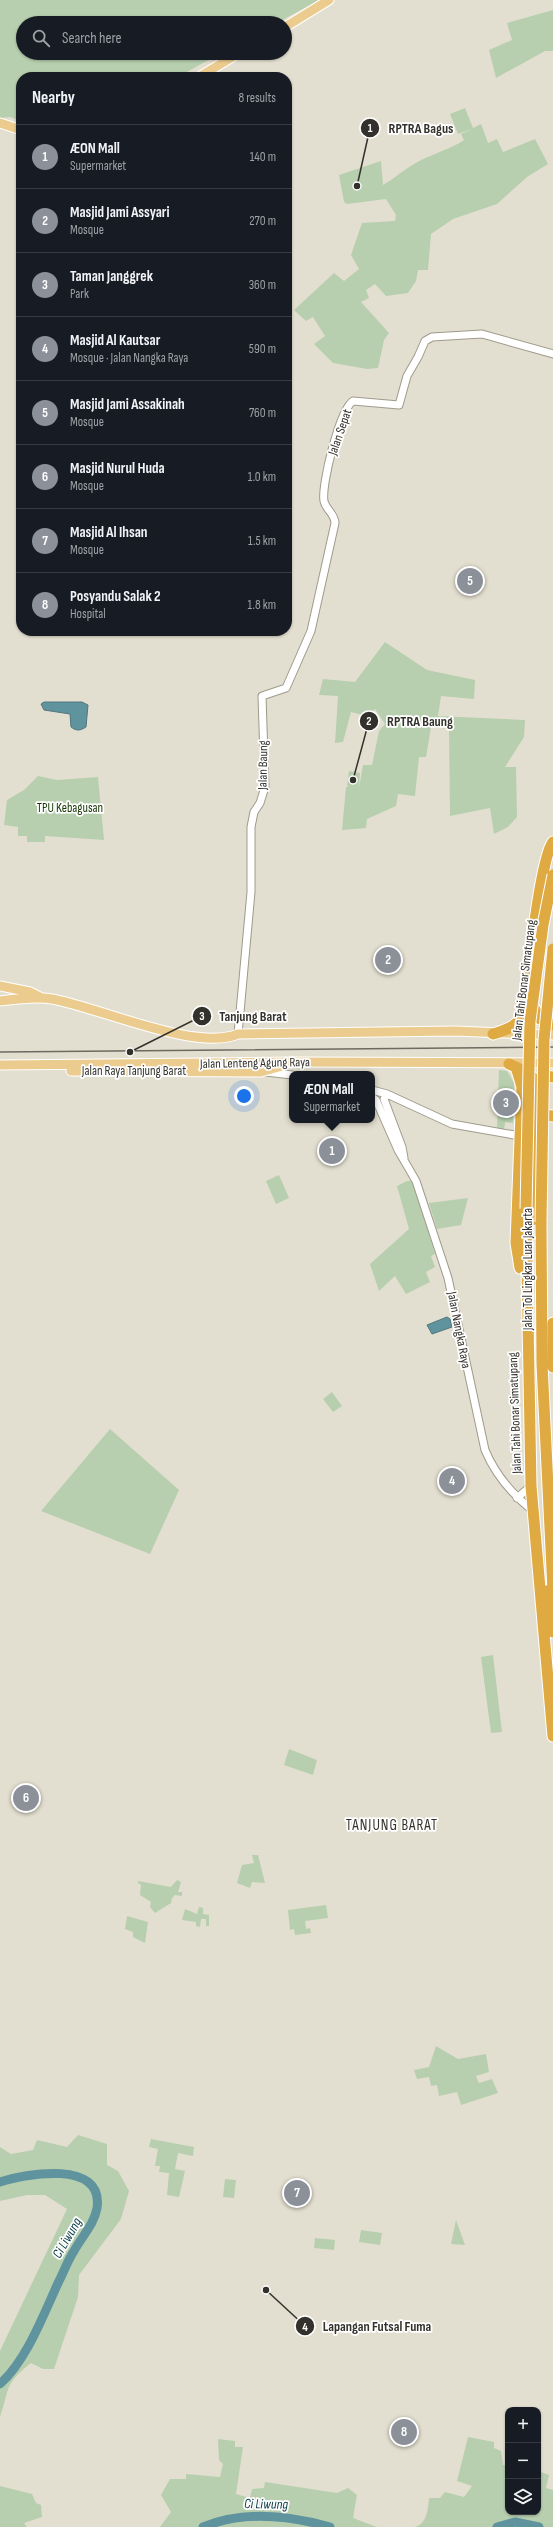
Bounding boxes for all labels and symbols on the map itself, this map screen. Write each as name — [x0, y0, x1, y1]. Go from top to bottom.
callout: RPTRA Bagus — [360, 115, 461, 141]
text: RPTRA Bagus — [389, 120, 453, 137]
text: 1 — [368, 121, 373, 136]
street label: Jalan Sepat — [324, 407, 355, 458]
pin: 5 — [457, 566, 483, 596]
callout: RPTRA Baung — [359, 708, 461, 734]
text: RPTRA Baung — [387, 713, 453, 730]
text: 2 — [366, 714, 372, 729]
street label: Jalan Baung — [255, 740, 271, 791]
park label: TPU Kebagusan — [37, 800, 103, 816]
street label: Jalan Tahi Bonar Simatupang — [509, 919, 539, 1042]
pin: 2 — [375, 945, 401, 975]
callout: Tanjung Barat — [192, 1003, 295, 1029]
text: Tanjung Barat — [219, 1008, 287, 1025]
text: 3 — [199, 1009, 205, 1024]
street label: Jalan Lenteng Agung Raya — [199, 1054, 310, 1072]
street label: Jalan Raya Tanjung Barat — [81, 1063, 186, 1079]
your location — [234, 1086, 254, 1106]
pin: 3 — [493, 1088, 519, 1118]
pin: 1 — [319, 1136, 345, 1166]
street label: Jalan Tol Lingkar Luar Jakarta — [520, 1208, 536, 1331]
street label: Jalan Nangka Raya — [444, 1289, 474, 1370]
street label: Jalan Tahi Bonar Simatupang — [505, 1352, 525, 1475]
pin: 4 — [439, 1466, 465, 1496]
pin: 6 — [13, 1783, 39, 1813]
district label: TANJUNG BARAT — [346, 1816, 438, 1835]
pin: 7 — [284, 2178, 310, 2208]
water label: Ci Liwung — [49, 2214, 86, 2261]
callout: Lapangan Futsal Fuma — [295, 2313, 440, 2339]
text: Lapangan Futsal Fuma — [323, 2318, 432, 2335]
text: 4 — [302, 2320, 308, 2335]
pin: 8 — [391, 2417, 417, 2447]
water label: Ci Liwung — [244, 2495, 288, 2513]

